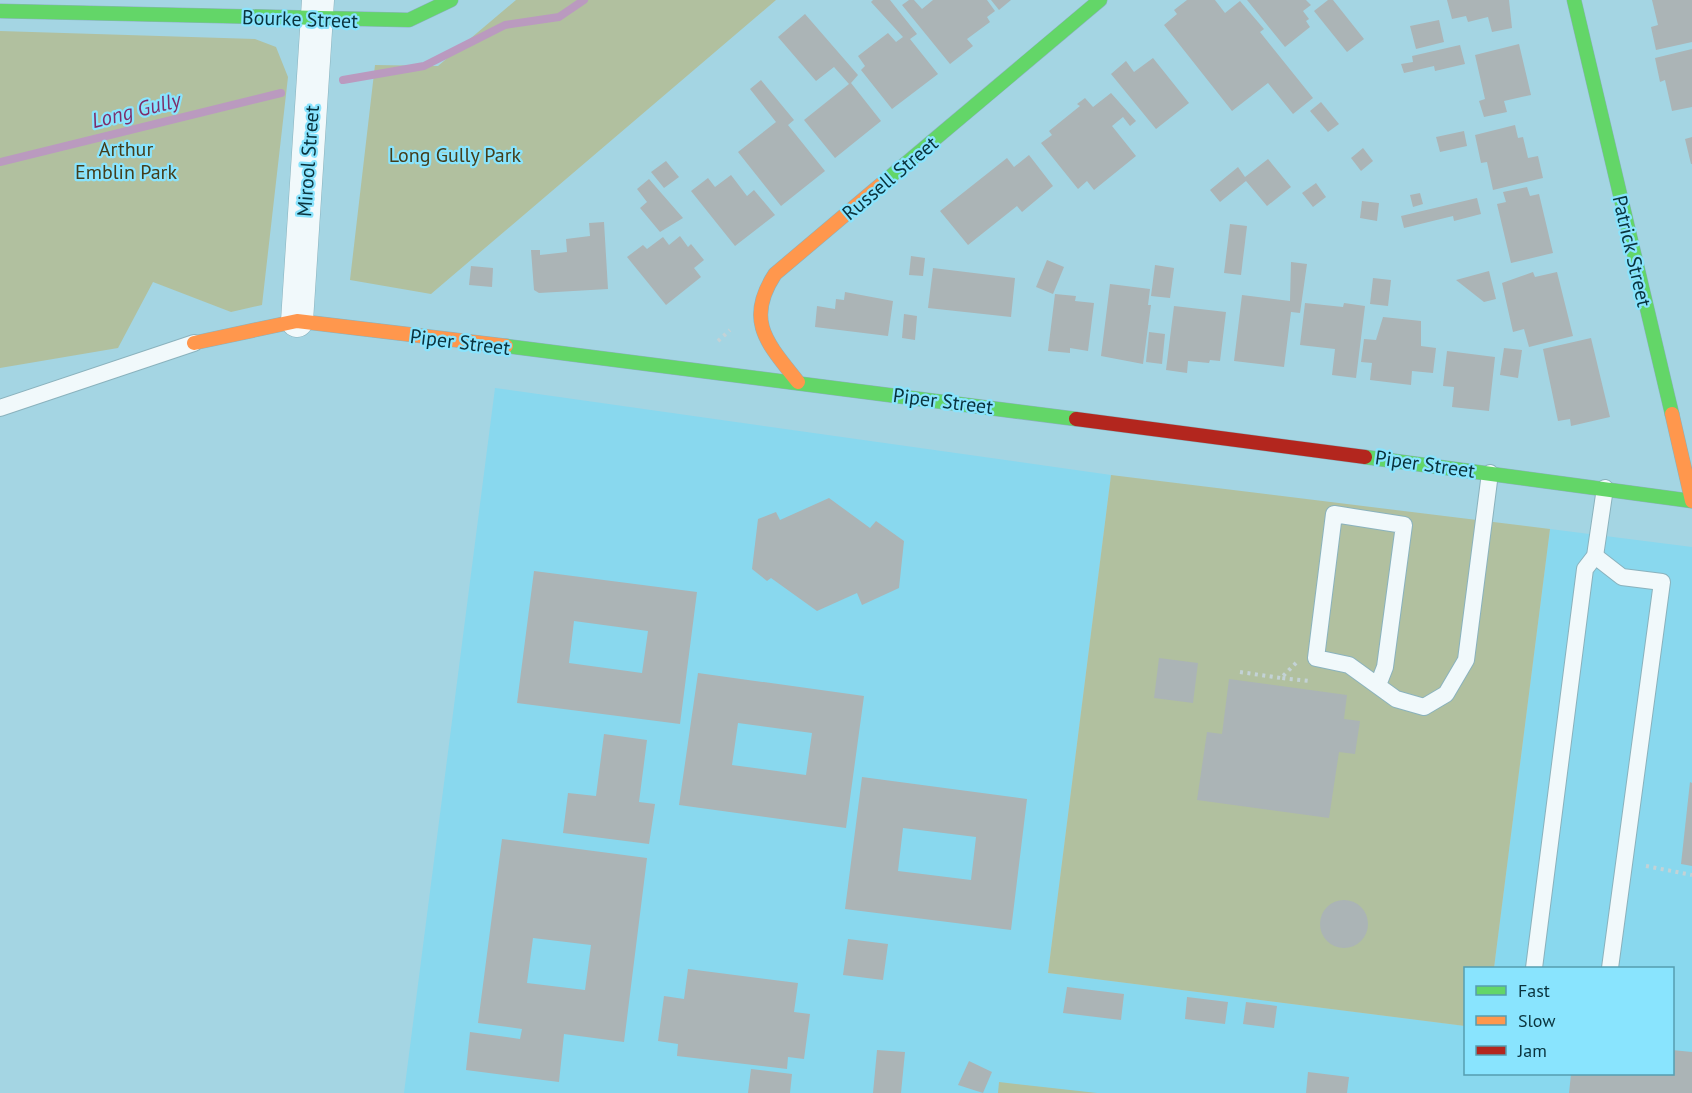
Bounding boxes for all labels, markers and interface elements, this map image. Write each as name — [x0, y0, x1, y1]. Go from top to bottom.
street label: Bourke Street — [242, 4, 359, 34]
water label: Long Gully — [89, 85, 185, 134]
street label: Mirool Street — [291, 104, 325, 218]
street label: Russell Street — [837, 130, 944, 226]
park label: Arthur Emblin Park — [75, 136, 177, 185]
park label: Long Gully Park — [389, 142, 522, 168]
street label: Patrick Street — [1607, 193, 1658, 310]
street label: Piper Street — [408, 323, 512, 361]
street label: Piper Street — [891, 382, 995, 420]
street label: Piper Street — [1373, 444, 1477, 484]
legend — [1464, 967, 1674, 1075]
text: Fast — [1518, 979, 1550, 1002]
text: Slow — [1518, 1009, 1556, 1032]
text: Jam — [1517, 1039, 1547, 1062]

